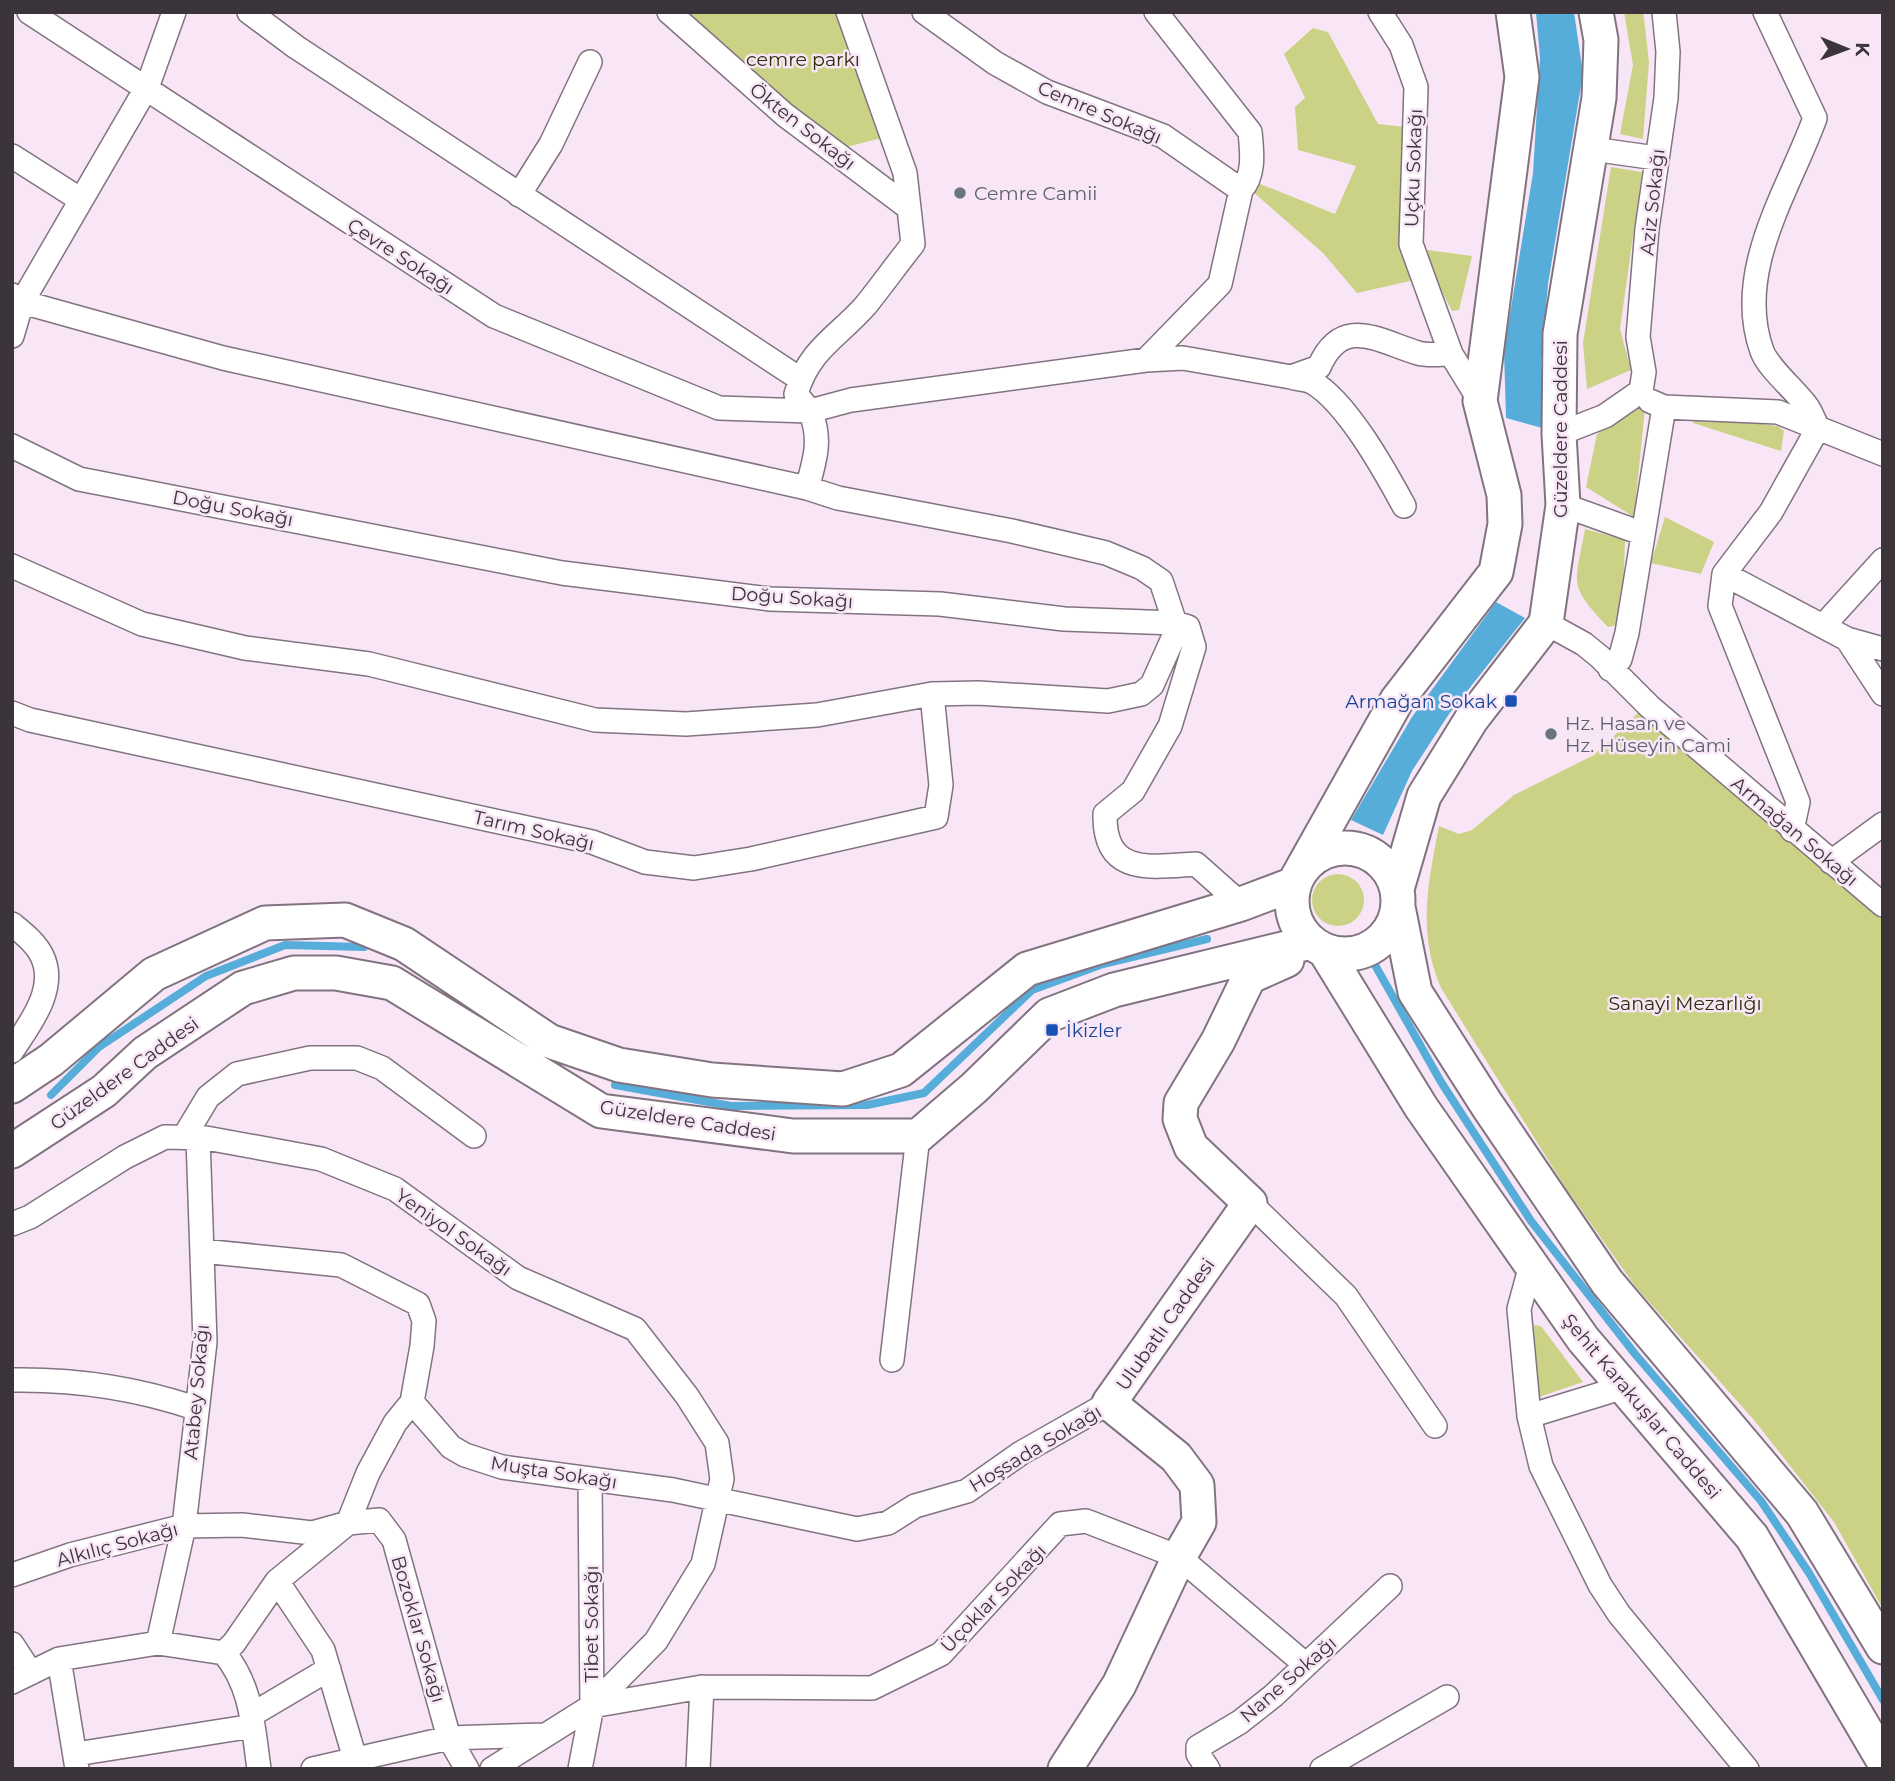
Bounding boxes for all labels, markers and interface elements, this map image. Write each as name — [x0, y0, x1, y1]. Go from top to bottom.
north arrow — [1811, 14, 1881, 84]
text: K — [1851, 42, 1874, 57]
park label: cemre parkı — [746, 48, 860, 71]
street label: Cemre Sokağı — [1034, 76, 1165, 149]
street label: Ökten Sokağı — [745, 78, 860, 175]
street label: Uçku Sokağı — [1400, 108, 1427, 228]
street label: Aziz Sokağı — [1635, 148, 1670, 257]
place label: Cemre Camii — [974, 182, 1097, 205]
marker: Cemre Camii — [952, 185, 968, 201]
street label: Çevre Sokağı — [343, 213, 458, 299]
street label: Güzeldere Caddesi — [1549, 340, 1572, 518]
street label: Doğu Sokağı — [171, 486, 295, 531]
street label: Doğu Sokağı — [730, 582, 854, 613]
place label: Armağan Sokak — [1345, 690, 1498, 713]
marker: Armağan Sokak — [1503, 693, 1519, 709]
place label: Hz. Hasan ve Hz. Hüseyin Cami — [1565, 712, 1731, 757]
marker: Hz. Hasan ve Hz. Hüseyin Cami — [1543, 726, 1559, 742]
street label: Armağan Sokağı — [1727, 772, 1863, 891]
street label: Tarım Sokağı — [471, 805, 597, 856]
park label: Sanayi Mezarlığı — [1608, 992, 1762, 1015]
street label: Güzeldere Caddesi — [46, 1012, 203, 1135]
place label: İkizler — [1066, 1019, 1122, 1042]
marker: İkizler — [1044, 1022, 1060, 1038]
street label: Güzeldere Caddesi — [598, 1095, 778, 1146]
street label: Yeniyol Sokağı — [391, 1184, 516, 1281]
street label: Ulubatlı Caddesi — [1111, 1254, 1220, 1395]
street label: Şehit Karakuşlar Caddesi — [1557, 1309, 1726, 1504]
street label: Atabey Sokağı — [179, 1323, 214, 1461]
street label: Hoşsada Sokağı — [965, 1400, 1106, 1497]
street label: Muşta Sokağı — [489, 1451, 619, 1494]
street label: Alkılıç Sokağı — [54, 1517, 181, 1572]
street label: Üçoklar Sokağı — [936, 1539, 1051, 1657]
street label: Bozoklar Sokağı — [387, 1553, 451, 1705]
street label: Tibet Sokağı — [580, 1565, 603, 1683]
street label: Nane Sokağı — [1235, 1631, 1341, 1727]

